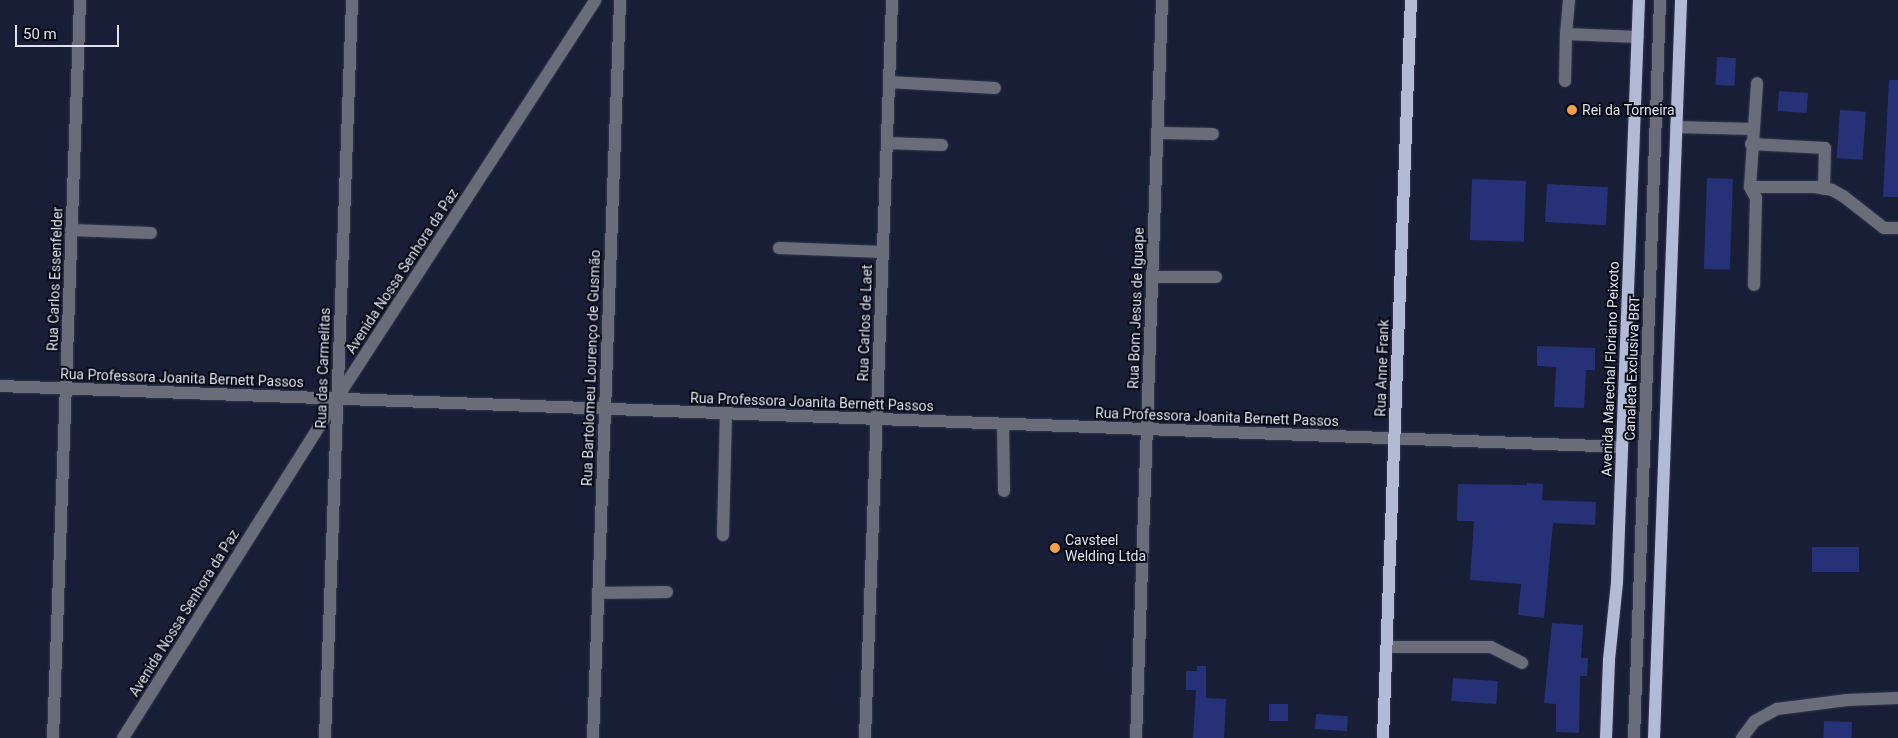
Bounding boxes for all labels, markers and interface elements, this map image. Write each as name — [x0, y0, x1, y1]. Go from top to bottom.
scale bar — [18, 15, 121, 47]
text: 50 m — [23, 25, 57, 43]
place label: Rei da Torneira — [1582, 102, 1675, 118]
marker: Rei da Torneira — [1566, 104, 1578, 116]
street label: Avenida Nossa Senhora da Paz — [342, 185, 462, 357]
street label: Rua Carlos Essenfelder — [44, 207, 66, 351]
street label: Rua Bom Jesus de Iguape — [1125, 227, 1147, 389]
street label: Rua Bartolomeu Lourenço de Gusmão — [578, 250, 604, 486]
street label: Avenida Marechal Floriano Peixoto — [1598, 261, 1622, 477]
street label: Rua Carlos de Laet — [855, 264, 875, 382]
street label: Canaleta Exclusiva BRT — [1621, 295, 1643, 441]
street label: Rua das Carmelitas — [312, 307, 334, 429]
street label: Rua Anne Frank — [1372, 319, 1392, 417]
street label: Rua Professora Joanita Bernett Passos — [60, 365, 304, 391]
street label: Rua Professora Joanita Bernett Passos — [690, 389, 934, 415]
street label: Rua Professora Joanita Bernett Passos — [1095, 404, 1339, 430]
street label: Avenida Nossa Senhora da Paz — [126, 526, 242, 700]
place label: Cavsteel Welding Ltda — [1065, 532, 1146, 564]
marker: Cavsteel Welding Ltda — [1049, 542, 1061, 554]

